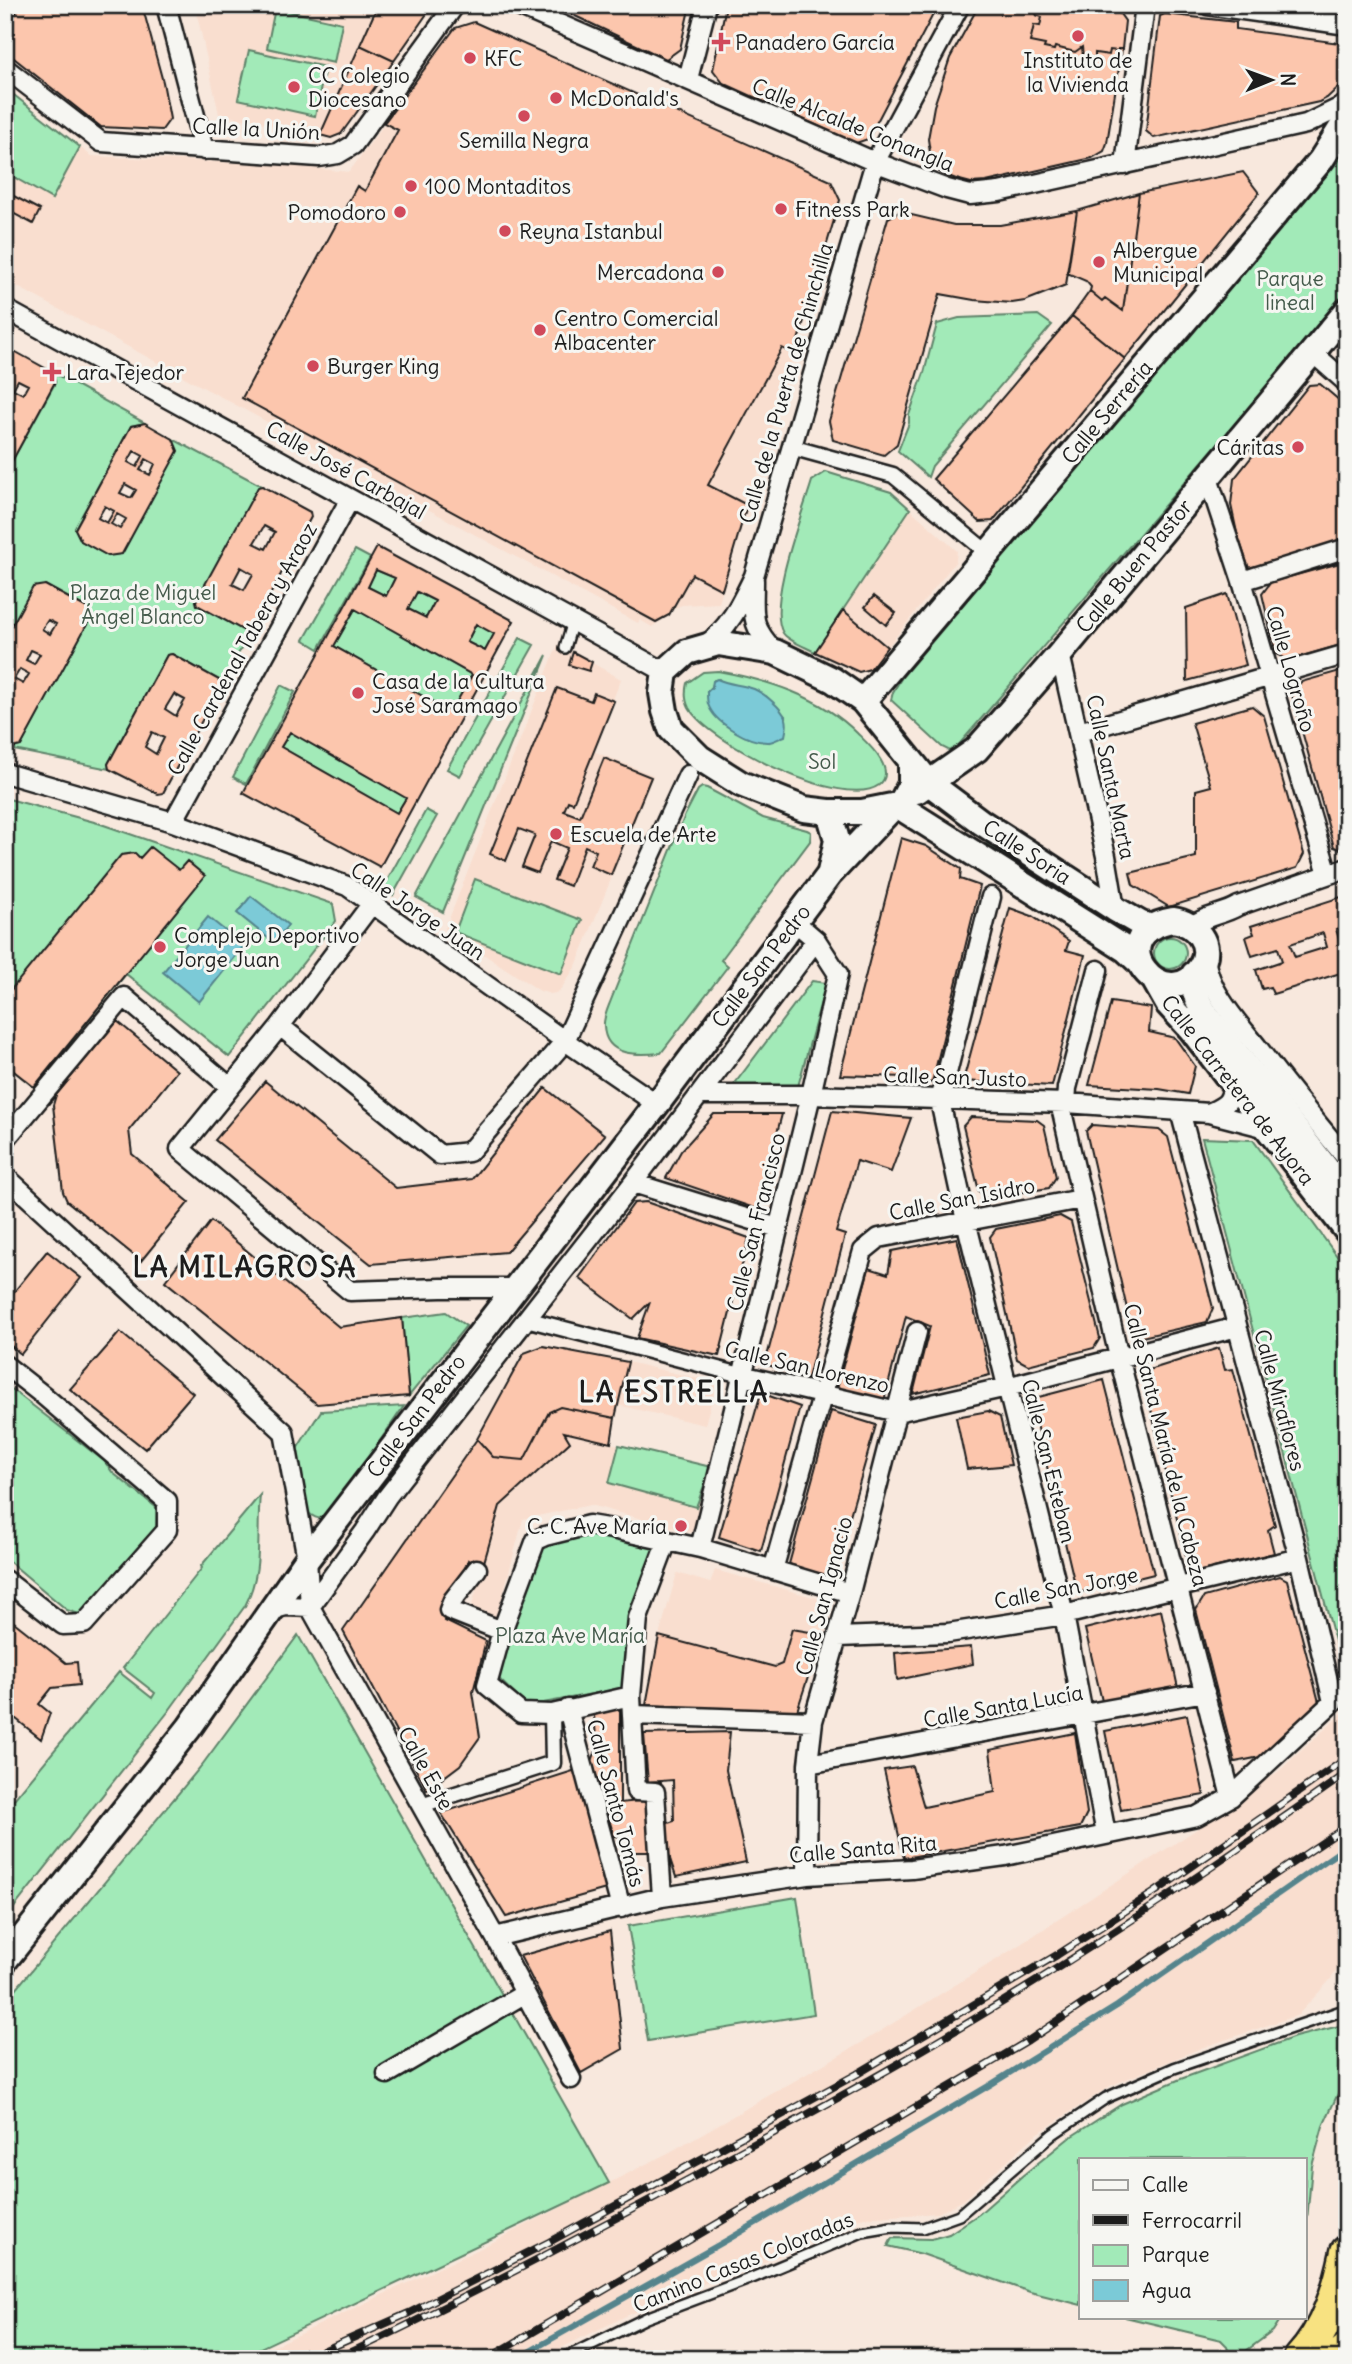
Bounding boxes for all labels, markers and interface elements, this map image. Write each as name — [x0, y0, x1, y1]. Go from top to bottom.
marker: Instituto de la Vivienda — [1070, 28, 1086, 44]
place label: Panadero García — [735, 29, 895, 56]
marker: Panadero García — [713, 34, 729, 50]
place label: KFC — [484, 45, 523, 72]
north arrow — [1236, 46, 1306, 116]
place label: Instituto de la Vivienda — [1023, 47, 1133, 98]
marker: KFC — [462, 50, 478, 66]
place label: CC Colegio Diocesano — [308, 62, 410, 113]
street label: Calle Alcalde Conangla — [748, 72, 958, 178]
text: N — [1276, 73, 1300, 86]
marker: CC Colegio Diocesano — [286, 79, 302, 95]
place label: McDonald's — [570, 85, 679, 112]
marker: McDonald's — [548, 90, 564, 106]
marker: Semilla Negra — [516, 108, 532, 124]
street label: Calle la Unión — [191, 112, 321, 146]
place label: Semilla Negra — [459, 127, 589, 154]
place label: 100 Montaditos — [425, 173, 571, 200]
marker: 100 Montaditos — [403, 178, 419, 194]
place label: Fitness Park — [795, 196, 910, 223]
place label: Pomodoro — [287, 199, 386, 226]
marker: Fitness Park — [773, 201, 789, 217]
marker: Pomodoro — [392, 204, 408, 220]
place label: Reyna Istanbul — [519, 218, 663, 245]
marker: Reyna Istanbul — [497, 223, 513, 239]
place label: Albergue Municipal — [1113, 237, 1203, 288]
street label: Calle de la Puerta de Chinchilla — [733, 240, 839, 526]
marker: Albergue Municipal — [1091, 254, 1107, 270]
place label: Mercadona — [597, 259, 704, 286]
marker: Mercadona — [710, 264, 726, 280]
park label: Parque lineal — [1256, 265, 1324, 316]
place label: Centro Comercial Albacenter — [554, 305, 718, 356]
marker: Centro Comercial Albacenter — [532, 322, 548, 338]
place label: Burger King — [327, 353, 440, 380]
street label: Calle Serrería — [1056, 355, 1158, 469]
marker: Burger King — [305, 358, 321, 374]
place label: Lara Tejedor — [66, 359, 185, 386]
marker: Lara Tejedor — [44, 364, 60, 380]
street label: Calle José Carbajal — [261, 415, 431, 525]
place label: Cáritas — [1216, 434, 1284, 461]
marker: Cáritas — [1290, 439, 1306, 455]
street label: Calle Buen Pastor — [1070, 493, 1198, 639]
street label: Calle Cardenal Tabera y Araoz — [161, 518, 323, 780]
park label: Plaza de Miguel Ángel Blanco — [70, 579, 216, 630]
street label: Calle Logroño — [1260, 603, 1322, 735]
place label: Casa de la Cultura José Saramago — [372, 668, 545, 719]
marker: Casa de la Cultura José Saramago — [350, 685, 366, 701]
street label: Calle Santa Marta — [1080, 692, 1142, 862]
park label: Sol — [808, 748, 836, 775]
street label: Calle Soria — [978, 813, 1076, 891]
place label: Escuela de Arte — [570, 821, 717, 848]
marker: Escuela de Arte — [548, 826, 564, 842]
street label: Calle Jorge Juan — [345, 856, 491, 966]
street label: Calle San Pedro — [706, 899, 816, 1033]
place label: Complejo Deportivo Jorge Juan — [174, 922, 360, 973]
marker: Complejo Deportivo Jorge Juan — [152, 939, 168, 955]
street label: Calle Carretera de Ayora — [1155, 989, 1321, 1191]
street label: Calle San Justo — [883, 1061, 1027, 1093]
street label: Calle San Francisco — [721, 1130, 791, 1314]
street label: Calle San Isidro — [887, 1172, 1037, 1226]
district label: LA MILAGROSA — [132, 1249, 358, 1285]
street label: Calle Santa María de la Cabeza — [1118, 1301, 1214, 1589]
street label: Calle Miraflores — [1248, 1326, 1312, 1474]
street label: Calle San Lorenzo — [722, 1335, 892, 1399]
street label: Calle San Pedro — [361, 1349, 471, 1483]
district label: LA ESTRELLA — [578, 1374, 770, 1410]
street label: Calle San Esteban — [1016, 1376, 1082, 1546]
place label: C. C. Ave María — [527, 1513, 667, 1540]
street label: Calle San Ignacio — [790, 1513, 858, 1679]
marker: C. C. Ave María — [673, 1518, 689, 1534]
street label: Calle San Jorge — [992, 1561, 1140, 1615]
park label: Plaza Ave María — [495, 1622, 645, 1649]
street label: Calle Santa Lucía — [921, 1679, 1085, 1733]
street label: Calle Santo Tomás — [581, 1716, 651, 1890]
street label: Calle Este — [392, 1721, 460, 1815]
street label: Calle Santa Rita — [788, 1829, 938, 1869]
legend — [1079, 2158, 1306, 2318]
text: Calle — [1142, 2171, 1188, 2198]
street label: Camino Casas Coloradas — [629, 2205, 857, 2319]
text: Ferrocarril — [1142, 2207, 1242, 2234]
text: Parque — [1142, 2241, 1210, 2268]
text: Agua — [1142, 2277, 1191, 2304]

